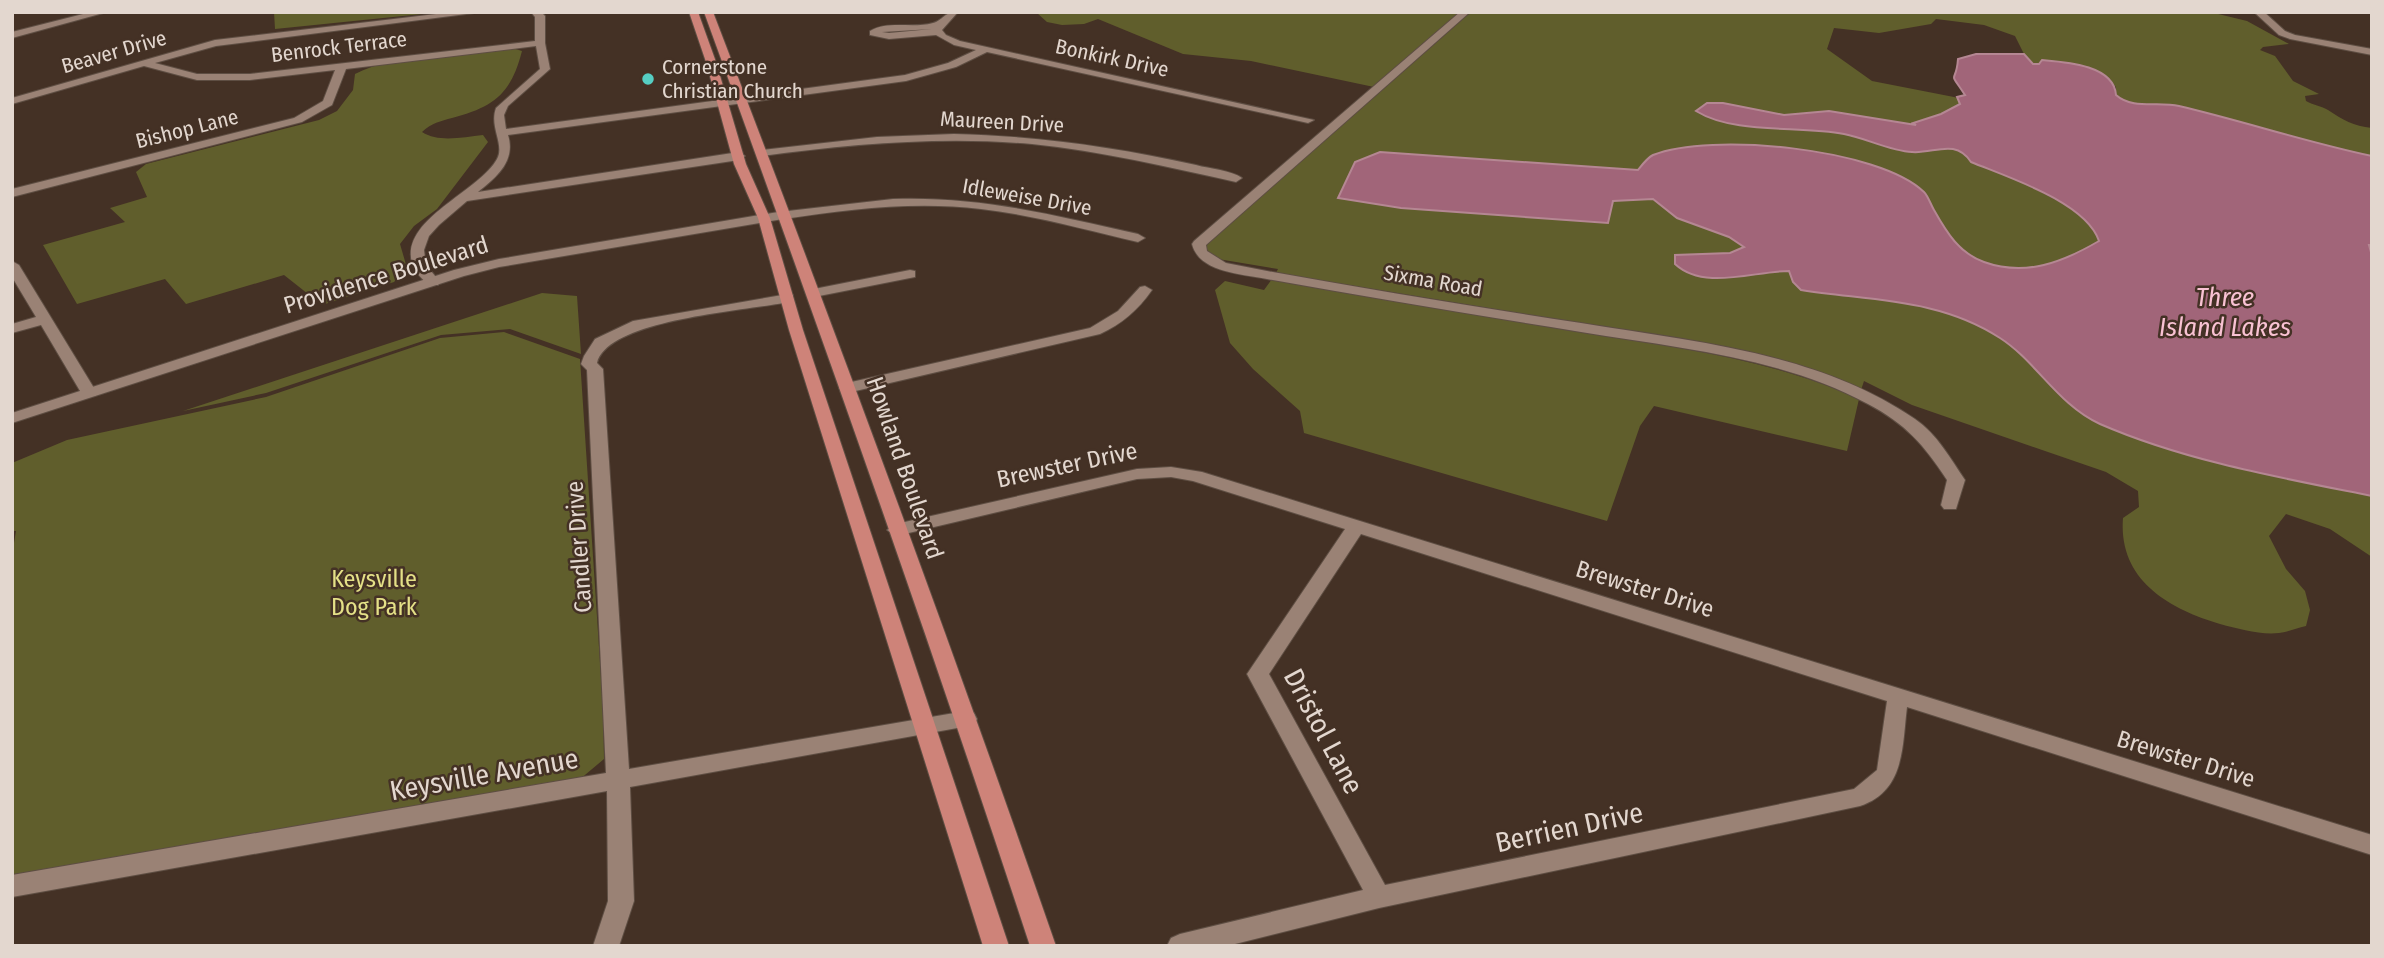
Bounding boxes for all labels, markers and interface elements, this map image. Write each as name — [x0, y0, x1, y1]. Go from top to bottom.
street label: Beaver Drive — [59, 25, 169, 79]
street label: Benrock Terrace — [270, 26, 408, 68]
street label: Bonkirk Drive — [1053, 33, 1171, 83]
place label: Cornerstone Christian Church — [662, 54, 803, 104]
marker: Cornerstone Christian Church — [640, 71, 656, 87]
street label: Bishop Lane — [133, 104, 241, 154]
street label: Maureen Drive — [939, 106, 1065, 138]
street label: Idleweise Drive — [960, 173, 1094, 221]
street label: Providence Boulevard — [280, 231, 492, 319]
street label: Sixma Road — [1382, 260, 1484, 302]
water label: Three Island Lakes — [2159, 282, 2291, 343]
street label: Howland Boulevard — [861, 373, 949, 563]
street label: Brewster Drive — [994, 436, 1140, 494]
street label: Candler Drive — [560, 480, 598, 614]
street label: Brewster Drive — [1573, 555, 1717, 623]
park label: Keysville Dog Park — [331, 565, 418, 621]
street label: Dristol Lane — [1277, 663, 1370, 799]
street label: Brewster Drive — [2114, 725, 2258, 793]
street label: Keysville Avenue — [387, 742, 581, 807]
street label: Berrien Drive — [1492, 796, 1646, 859]

